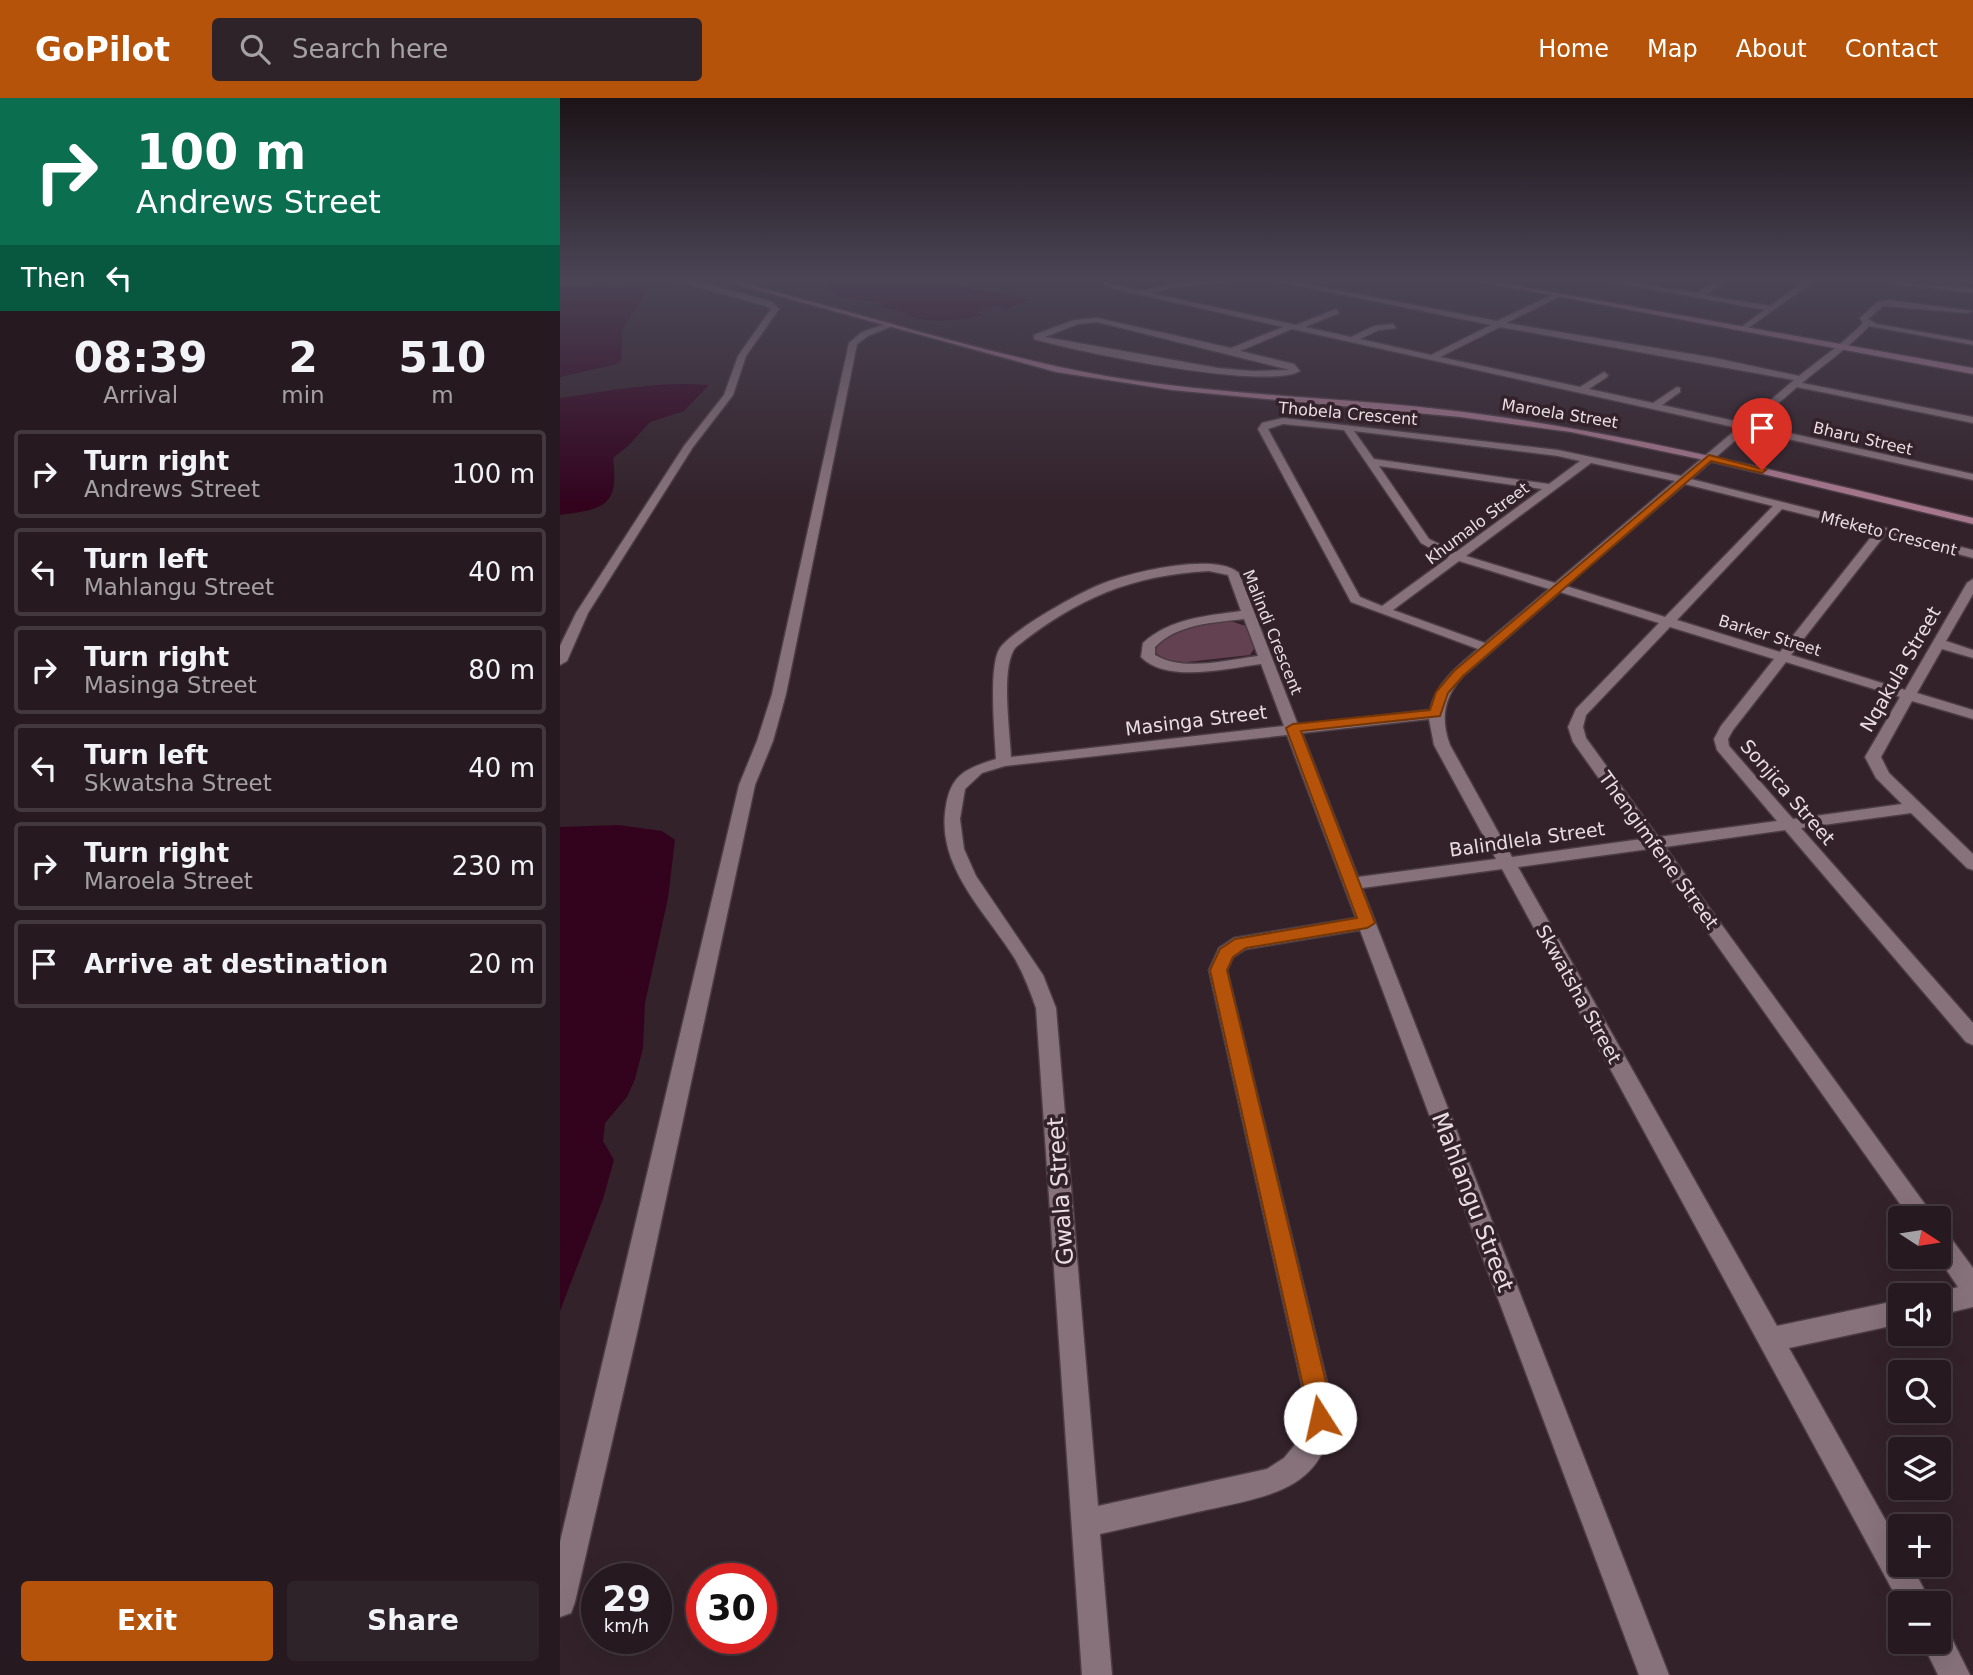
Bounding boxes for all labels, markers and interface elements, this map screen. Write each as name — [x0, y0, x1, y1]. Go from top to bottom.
search box — [212, 18, 702, 81]
text: GoPilot — [35, 30, 170, 69]
icon: search — [236, 30, 274, 68]
text: Search here — [292, 34, 448, 64]
text: Home — [1538, 35, 1609, 63]
text: Map — [1647, 35, 1698, 63]
text: About — [1736, 35, 1807, 63]
text: Contact — [1845, 35, 1938, 63]
text: 100 m — [136, 124, 306, 181]
icon: right — [21, 126, 112, 217]
text: Andrews Street — [136, 183, 381, 221]
icon: left — [100, 259, 138, 297]
text: Then — [21, 263, 86, 293]
text: 08:39 — [74, 333, 208, 382]
text: 2 — [288, 333, 318, 382]
text: 510 — [399, 333, 486, 382]
text: Arrival — [103, 382, 178, 408]
text: min — [281, 382, 325, 408]
text: m — [431, 382, 454, 408]
street label: Maroela Street — [1500, 395, 1619, 432]
street label: Thobela Crescent — [1277, 398, 1418, 429]
pin — [1732, 398, 1792, 470]
icon: arrive — [1743, 409, 1781, 447]
street label: Bharu Street — [1811, 418, 1914, 459]
text: Turn right — [84, 446, 229, 476]
icon: right — [25, 455, 63, 493]
text: 100 m — [452, 459, 535, 489]
text: Andrews Street — [84, 476, 260, 502]
street label: Khumalo Street — [1422, 478, 1533, 568]
street label: Mfeketo Crescent — [1819, 507, 1959, 560]
text: Turn left — [84, 544, 208, 574]
icon: left — [25, 553, 63, 591]
text: 40 m — [468, 557, 535, 587]
street label: Malindi Crescent — [1239, 567, 1306, 697]
text: Mahlangu Street — [84, 574, 274, 600]
street label: Nqakula Street — [1855, 602, 1945, 736]
street label: Barker Street — [1716, 611, 1823, 660]
text: Turn right — [84, 642, 229, 672]
icon: right — [25, 651, 63, 689]
text: 80 m — [468, 655, 535, 685]
text: Masinga Street — [84, 672, 257, 698]
street label: Masinga Street — [1124, 700, 1268, 740]
street label: Sonjica Street — [1736, 735, 1840, 849]
text: Turn left — [84, 740, 208, 770]
icon: left — [25, 749, 63, 787]
text: 40 m — [468, 753, 535, 783]
street label: Thengimfene Street — [1594, 766, 1723, 933]
text: Skwatsha Street — [84, 770, 272, 796]
street label: Balindlela Street — [1448, 817, 1606, 861]
text: Turn right — [84, 838, 229, 868]
icon: right — [25, 847, 63, 885]
text: 230 m — [452, 851, 535, 881]
text: Maroela Street — [84, 868, 253, 894]
street label: Skwatsha Street — [1532, 921, 1626, 1067]
icon: arrive — [25, 945, 63, 983]
text: Arrive at destination — [84, 949, 388, 979]
text: 20 m — [468, 949, 535, 979]
street label: Mahlangu Street — [1427, 1109, 1519, 1295]
street label: Gwala Street — [1042, 1116, 1078, 1266]
north arrow — [1888, 1206, 1951, 1269]
map controls — [1888, 1206, 1951, 1654]
button: sound — [1888, 1283, 1951, 1346]
button: search — [1888, 1360, 1951, 1423]
position arrow — [1283, 1381, 1357, 1455]
button: layers — [1888, 1437, 1951, 1500]
button: + — [1888, 1514, 1951, 1577]
speed limit sign: 30 — [686, 1563, 777, 1654]
text: 29 — [602, 1579, 651, 1619]
button: Exit — [21, 1581, 273, 1661]
button: Share — [287, 1581, 539, 1661]
button: − — [1888, 1591, 1951, 1654]
text: km/h — [604, 1615, 649, 1636]

